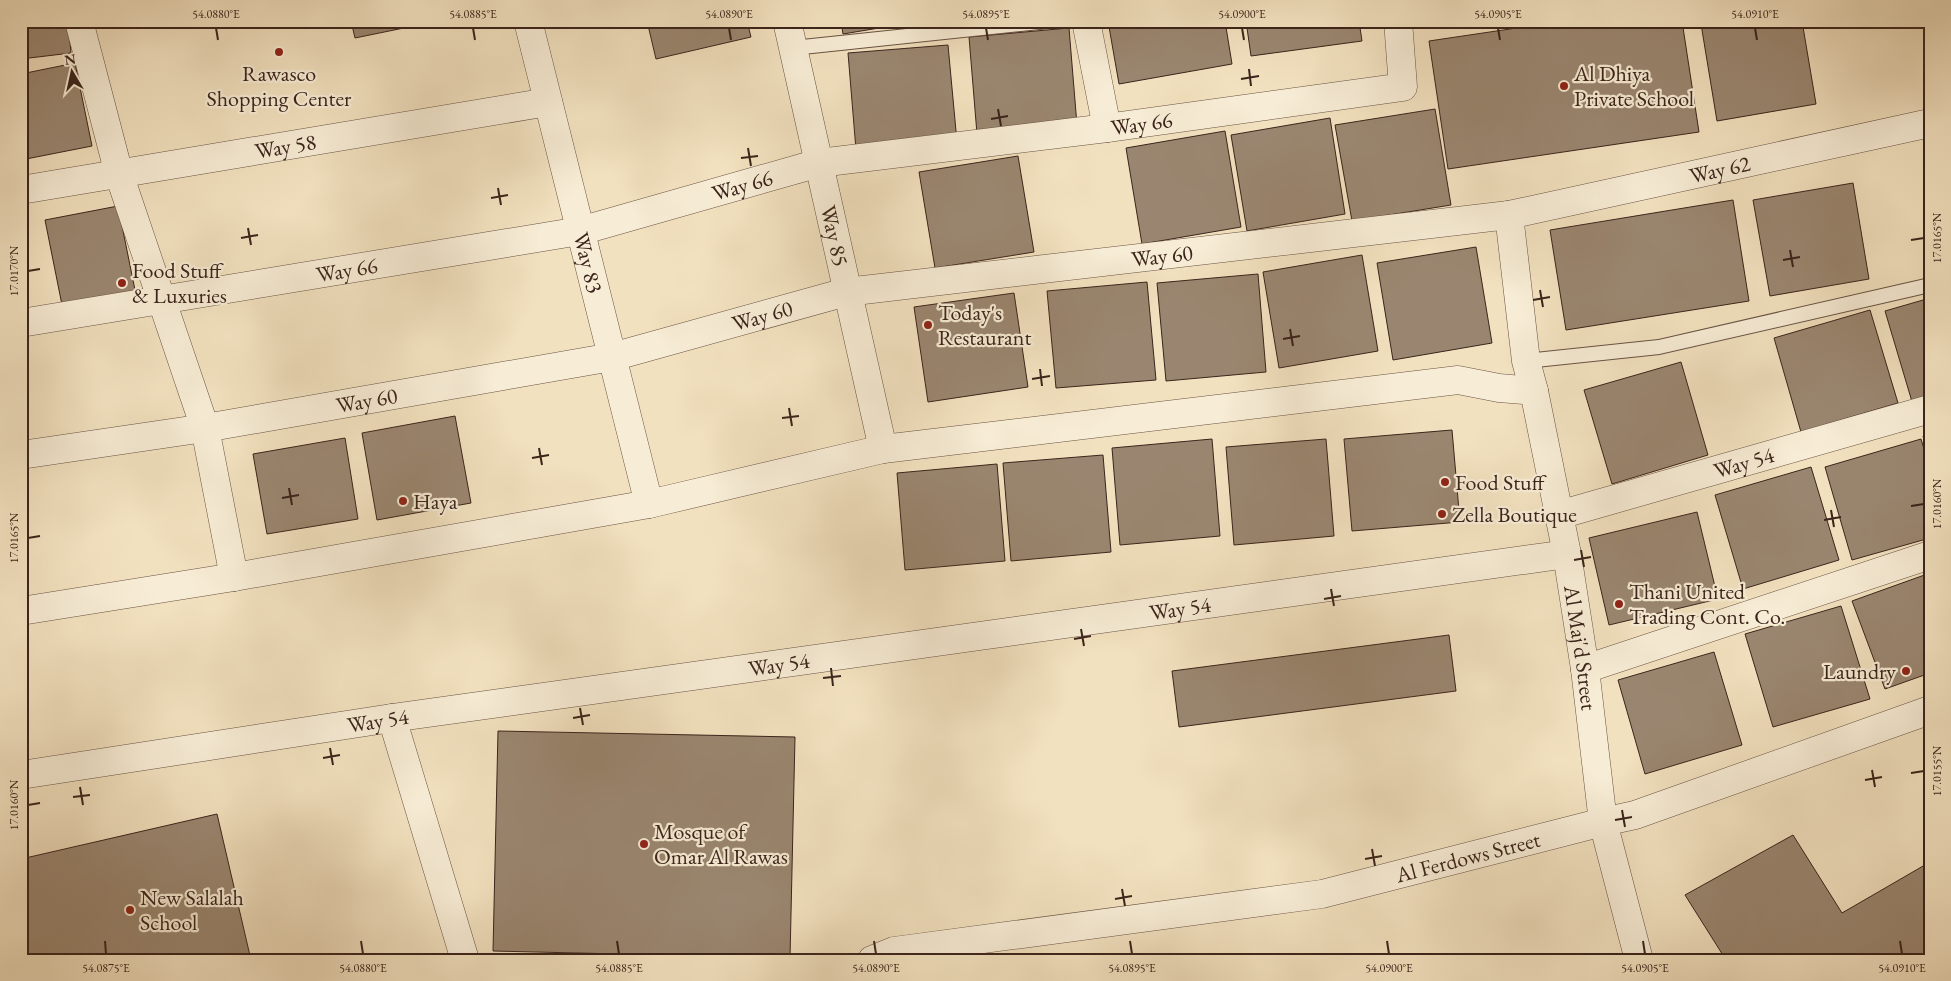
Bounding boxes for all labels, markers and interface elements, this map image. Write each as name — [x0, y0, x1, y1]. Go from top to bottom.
text: 54.0880°E — [192, 6, 240, 22]
text: 54.0885°E — [449, 6, 497, 22]
text: 54.0890°E — [705, 6, 753, 22]
text: 54.0895°E — [962, 6, 1010, 22]
text: 54.0900°E — [1218, 6, 1266, 22]
text: 54.0905°E — [1474, 6, 1522, 22]
text: 54.0910°E — [1731, 6, 1779, 22]
marker: Rawasco Shopping Center — [273, 46, 285, 58]
north arrow — [48, 48, 98, 98]
text: N — [63, 49, 78, 69]
place label: Rawasco Shopping Center — [207, 59, 352, 113]
place label: Al Dhiya Private School — [1573, 59, 1694, 113]
marker: Al Dhiya Private School — [1558, 80, 1570, 92]
street label: Way 66 — [1109, 105, 1175, 142]
street label: Way 58 — [253, 127, 318, 166]
street label: Way 62 — [1686, 149, 1753, 190]
street label: Way 66 — [709, 163, 776, 208]
street label: Way 85 — [814, 203, 856, 269]
text: 17.0165°N — [1929, 212, 1945, 263]
street label: Way 83 — [566, 229, 610, 296]
street label: Way 60 — [1130, 238, 1195, 274]
text: 17.0170°N — [6, 245, 22, 296]
street label: Way 66 — [314, 251, 380, 289]
place label: Food Stuff & Luxuries — [132, 256, 227, 310]
marker: Food Stuff & Luxuries — [116, 277, 128, 289]
street label: Way 60 — [729, 293, 796, 338]
place label: Today's Restaurant — [938, 298, 1031, 352]
marker: Today's Restaurant — [922, 319, 934, 331]
street label: Way 60 — [334, 381, 400, 420]
street label: Way 54 — [1710, 440, 1778, 485]
place label: Food Stuff — [1455, 468, 1547, 497]
marker: Food Stuff — [1439, 476, 1451, 488]
text: 17.0160°N — [1929, 478, 1945, 529]
place label: Haya — [413, 487, 458, 516]
marker: Haya — [397, 495, 409, 507]
place label: Zella Boutique — [1452, 500, 1577, 529]
marker: Zella Boutique — [1436, 508, 1448, 520]
text: 17.0165°N — [6, 512, 22, 563]
place label: Thani United Trading Cont. Co. — [1629, 577, 1785, 631]
street label: Al Maj'd Street — [1557, 582, 1604, 712]
street label: Way 54 — [1148, 590, 1213, 627]
marker: Thani United Trading Cont. Co. — [1613, 598, 1625, 610]
street label: Way 54 — [746, 646, 812, 683]
place label: Laundry — [1823, 657, 1896, 686]
marker: Laundry — [1900, 665, 1912, 677]
street label: Way 54 — [345, 702, 411, 740]
text: 17.0155°N — [1929, 745, 1945, 796]
text: 17.0160°N — [6, 779, 22, 830]
place label: Mosque of Omar Al Rawas — [654, 817, 788, 871]
street label: Al Ferdows Street — [1392, 825, 1543, 890]
marker: Mosque of Omar Al Rawas — [638, 838, 650, 850]
place label: New Salalah School — [140, 883, 244, 937]
marker: New Salalah School — [124, 904, 136, 916]
text: 54.0875°E — [82, 960, 130, 976]
text: 54.0880°E — [339, 960, 387, 976]
text: 54.0885°E — [595, 960, 643, 976]
text: 54.0890°E — [852, 960, 900, 976]
text: 54.0895°E — [1108, 960, 1156, 976]
text: 54.0900°E — [1365, 960, 1413, 976]
text: 54.0905°E — [1621, 960, 1669, 976]
text: 54.0910°E — [1878, 960, 1926, 976]

